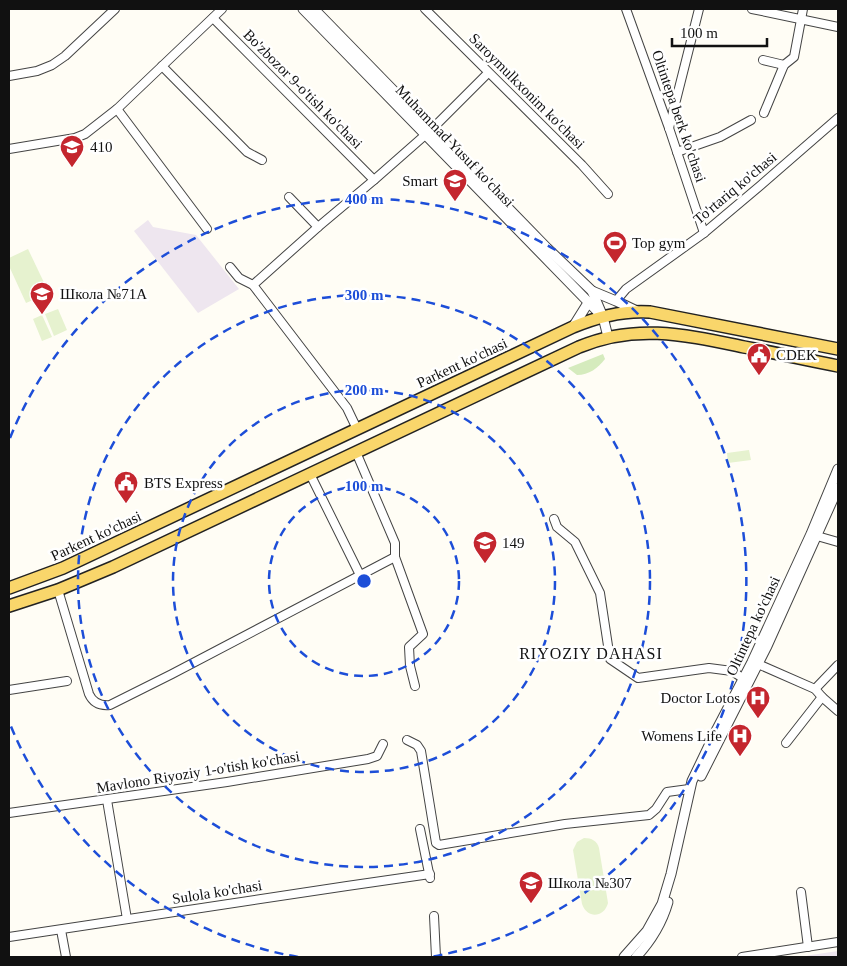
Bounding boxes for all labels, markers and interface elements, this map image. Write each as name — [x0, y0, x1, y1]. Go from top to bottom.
scale bar — [672, 15, 767, 47]
text: 100 m — [680, 25, 718, 41]
street label: Bo'zbozor 9-o'tish ko'chasi — [240, 26, 366, 152]
street label: Saroymulkxonim ko'chasi — [466, 30, 588, 152]
street label: Oltintepa berk ko'chasi — [649, 48, 709, 184]
street label: Muhammad Yusuf ko'chasi — [393, 82, 517, 210]
school or university icon: 410 — [59, 134, 85, 168]
place label: 410 — [90, 139, 113, 155]
street label: To'rtariq ko'chasi — [690, 149, 780, 227]
school or university icon: Smart — [442, 168, 468, 202]
place label: Smart — [402, 173, 439, 189]
text: 400 m — [345, 191, 384, 207]
sports icon: Top gym — [602, 230, 628, 264]
place label: Top gym — [632, 235, 686, 251]
school or university icon: Школа №71А — [29, 281, 55, 315]
place label: Школа №71А — [60, 286, 147, 302]
text: 300 m — [345, 287, 384, 303]
street label: Parkent ko'chasi — [414, 335, 510, 391]
public building icon: CDEK — [746, 342, 772, 376]
place label: CDEK — [776, 347, 817, 363]
text: 200 m — [345, 382, 384, 398]
public building icon: BTS Express — [113, 470, 139, 504]
place label: BTS Express — [144, 475, 223, 491]
text: 100 m — [345, 478, 384, 494]
street label: Parkent ko'chasi — [48, 508, 144, 564]
school or university icon: 149 — [472, 530, 498, 564]
place label: 149 — [502, 535, 525, 551]
centre of rings — [355, 572, 373, 590]
street label: Oltintepa ko'chasi — [723, 574, 783, 678]
district label: RIYOZIY DAHASI — [519, 645, 663, 662]
hospital icon: Doctor Lotos — [745, 685, 771, 719]
place label: Doctor Lotos — [660, 690, 740, 706]
hospital icon: Womens Life — [727, 723, 753, 757]
place label: Womens Life — [641, 728, 722, 744]
street label: Mavlono Riyoziy 1-o'tish ko'chasi — [95, 748, 301, 796]
school or university icon: Школа №307 — [518, 870, 544, 904]
place label: Школа №307 — [548, 875, 632, 891]
street label: Sulola ko'chasi — [171, 877, 263, 907]

